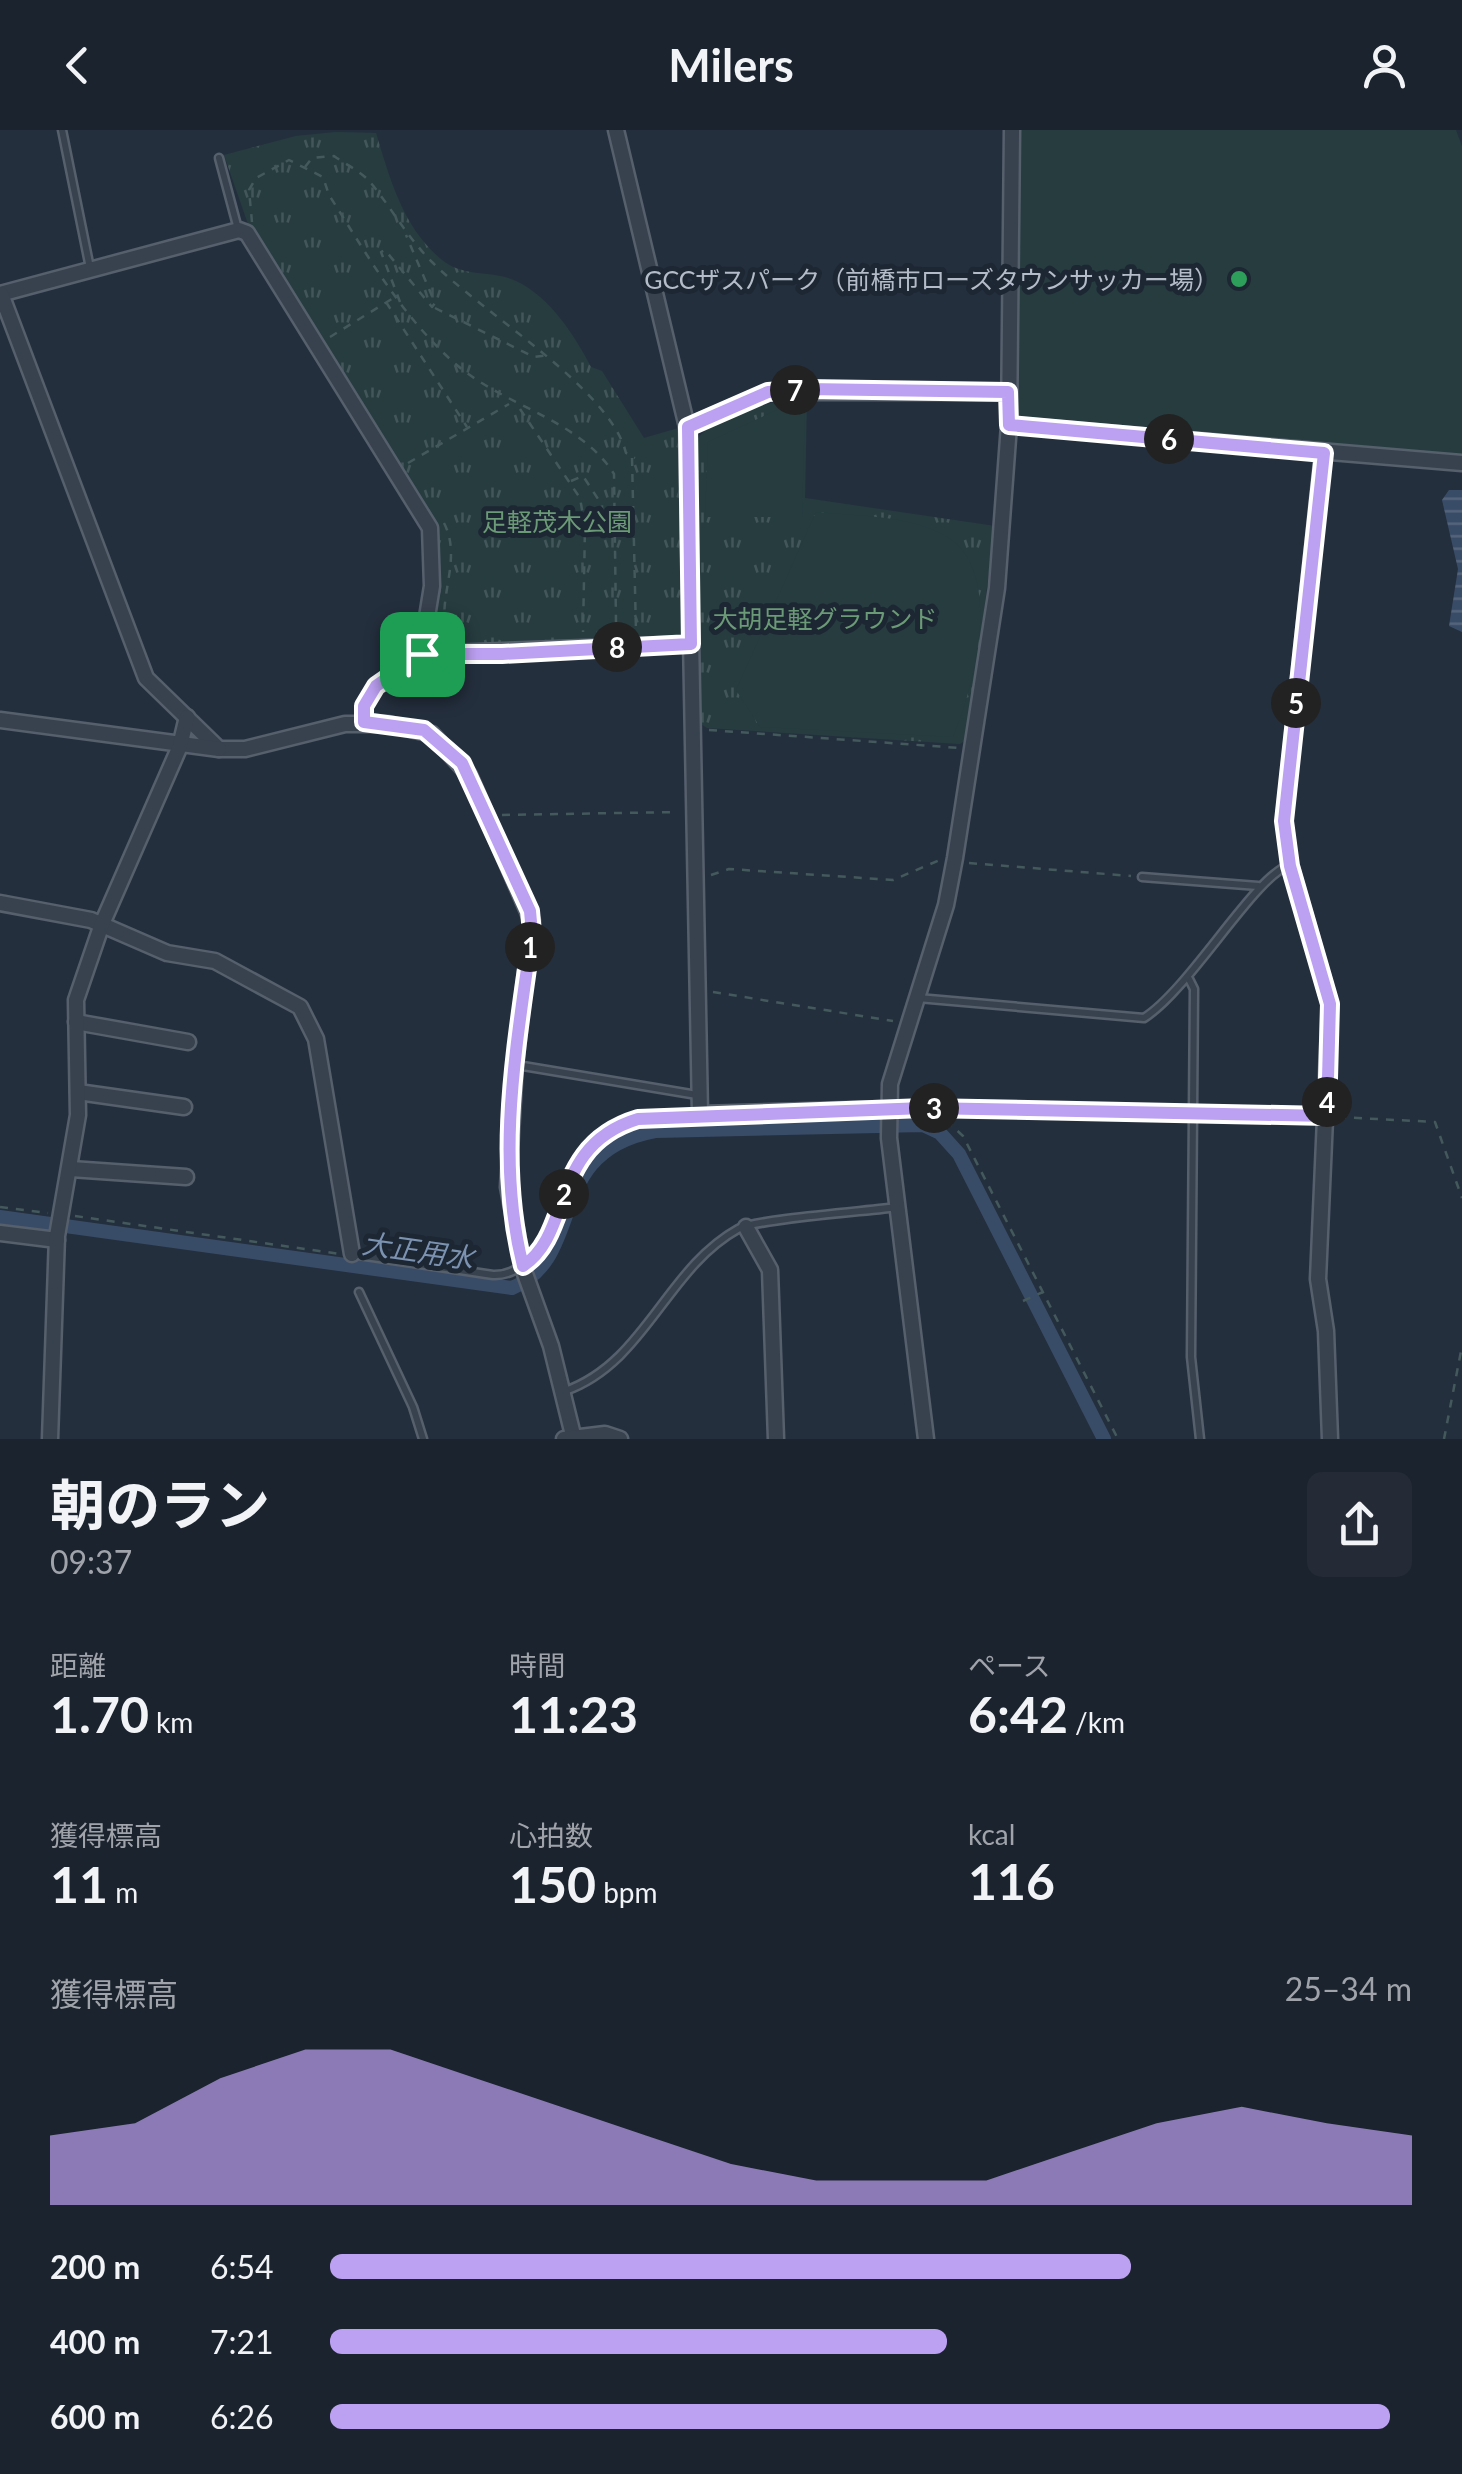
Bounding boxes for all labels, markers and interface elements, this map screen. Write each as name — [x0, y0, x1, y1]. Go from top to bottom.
icon: back — [50, 38, 105, 93]
text: Milers — [668, 38, 794, 92]
icon: person — [1357, 38, 1412, 93]
place label: GCCザスパーク（前橋市ローズタウンサッカー場） — [644, 264, 1219, 294]
marker: GCCザスパーク（前橋市ローズタウンサッカー場） — [1228, 268, 1250, 290]
pin: 7 — [770, 365, 820, 415]
text: 7 — [787, 373, 803, 407]
pin: 6 — [1144, 414, 1194, 464]
text: 6 — [1161, 422, 1177, 456]
park label: 足軽茂木公園 — [482, 506, 632, 536]
park label: 大胡足軽グラウンド — [712, 603, 938, 633]
pin — [380, 612, 465, 697]
pin: 8 — [592, 622, 642, 672]
icon: arrive — [395, 627, 450, 682]
text: 8 — [609, 630, 625, 664]
pin: 5 — [1271, 678, 1321, 728]
text: 5 — [1288, 686, 1304, 720]
pin: 1 — [505, 922, 555, 972]
text: 1 — [522, 930, 538, 964]
pin: 4 — [1302, 1077, 1352, 1127]
pin: 3 — [909, 1083, 959, 1133]
text: 4 — [1319, 1085, 1335, 1119]
text: 3 — [926, 1091, 942, 1125]
pin: 2 — [539, 1169, 589, 1219]
text: 2 — [556, 1177, 572, 1211]
water label: 大正用水 — [360, 1225, 479, 1275]
text: 朝のラン — [50, 1471, 270, 1537]
button: share — [1307, 1472, 1412, 1577]
text: 09:37 — [50, 1542, 132, 1581]
text: 距離 — [50, 1648, 106, 1682]
text: 時間 — [509, 1648, 565, 1682]
text: ペース — [968, 1648, 1051, 1682]
text: 1.70 — [50, 1684, 149, 1744]
text: 11:23 — [509, 1684, 638, 1744]
text: 6:42 — [968, 1684, 1068, 1744]
text: km — [149, 1705, 193, 1739]
text: /km — [1068, 1705, 1125, 1739]
text: kcal — [968, 1817, 1015, 1851]
text: 獲得標高 — [50, 1818, 162, 1852]
text: 心拍数 — [509, 1818, 593, 1852]
text: 116 — [968, 1851, 1055, 1911]
text: 11 — [50, 1854, 108, 1914]
text: 150 — [509, 1854, 596, 1914]
text: m — [108, 1875, 138, 1909]
text: bpm — [596, 1875, 658, 1909]
text: 25–34 m — [1285, 1969, 1412, 2008]
text: 獲得標高 — [50, 1974, 178, 2013]
text: 200 m — [50, 2247, 140, 2286]
text: 6:54 — [210, 2247, 274, 2286]
text: 400 m — [50, 2322, 140, 2361]
text: 7:21 — [210, 2322, 274, 2361]
text: 600 m — [50, 2397, 140, 2436]
text: 6:26 — [210, 2397, 274, 2436]

